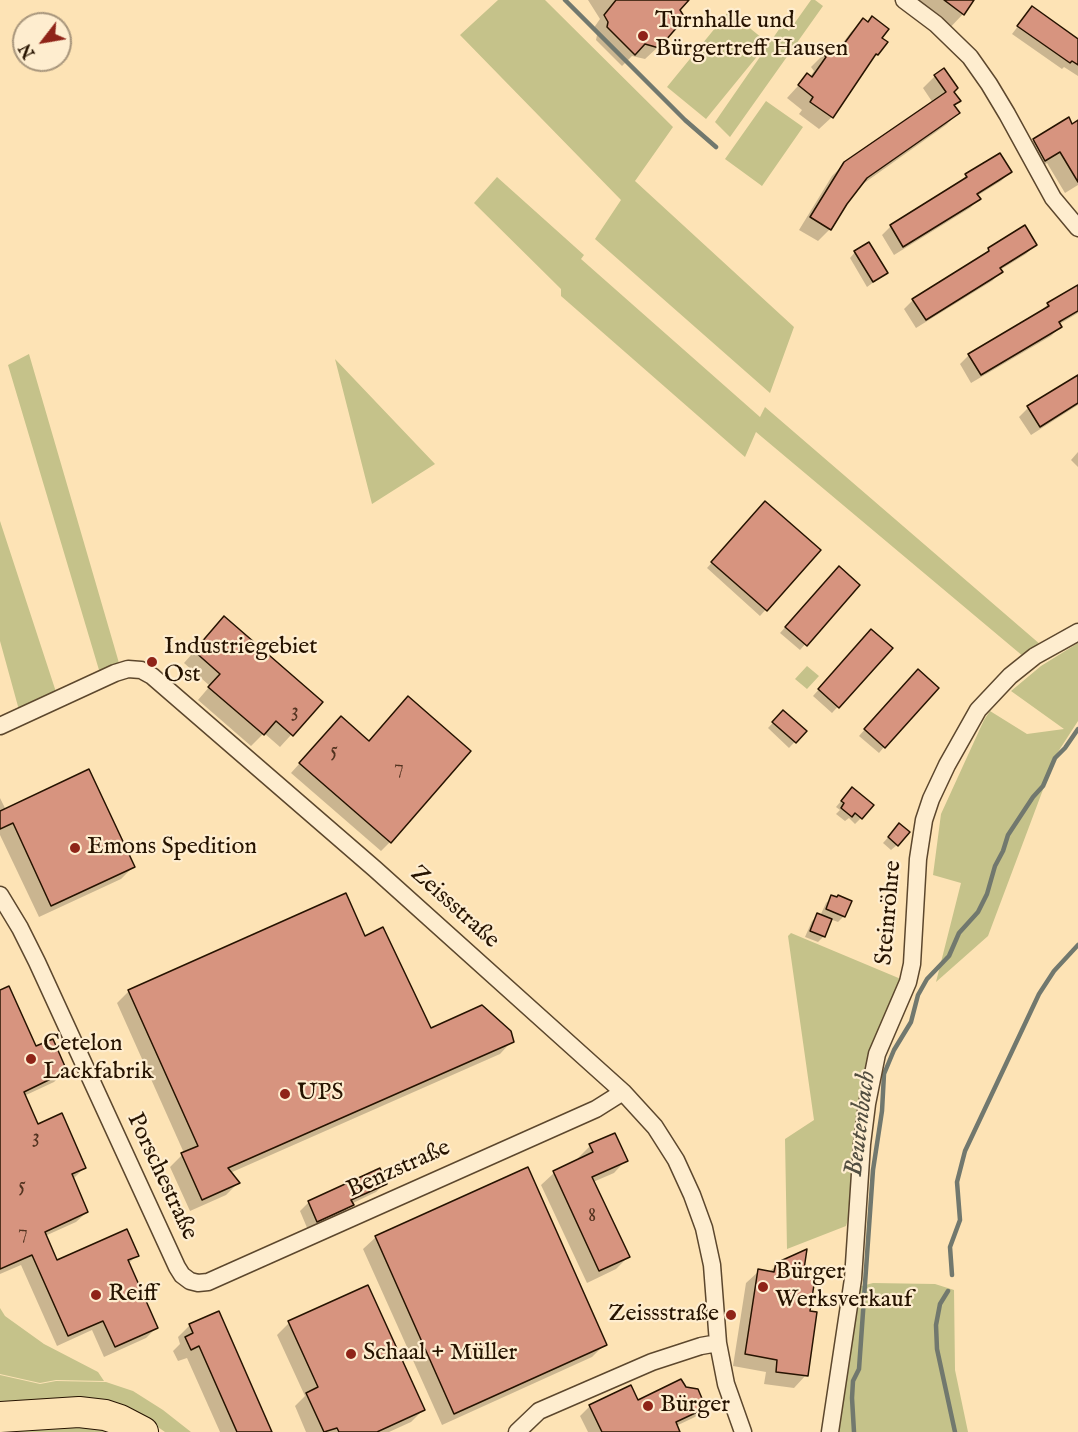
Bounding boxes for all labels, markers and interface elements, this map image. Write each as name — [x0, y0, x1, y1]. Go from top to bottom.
place label: Turnhalle und Bürgertreff Hausen — [655, 8, 848, 64]
north arrow — [12, 12, 72, 72]
marker: Turnhalle und Bürgertreff Hausen — [636, 29, 650, 43]
text: N — [16, 39, 40, 61]
place label: Industriegebiet Ost — [164, 634, 318, 690]
marker: Industriegebiet Ost — [145, 655, 159, 669]
house number: 3 — [291, 699, 299, 725]
house number: 5 — [330, 739, 338, 765]
house number: 7 — [394, 756, 404, 782]
place label: Emons Spedition — [87, 834, 257, 862]
marker: Emons Spedition — [68, 841, 82, 855]
street label: Steinröhre — [871, 859, 909, 967]
street label: Zeissstraße — [403, 860, 505, 956]
place label: Cetelon Lackfabrik — [43, 1031, 153, 1087]
marker: Cetelon Lackfabrik — [24, 1052, 38, 1066]
water label: Beutenbach — [840, 1069, 884, 1179]
place label: UPS — [297, 1080, 344, 1108]
marker: UPS — [278, 1087, 292, 1101]
street label: Porschestraße — [119, 1109, 203, 1245]
house number: 3 — [32, 1125, 40, 1151]
street label: Benzstraße — [343, 1134, 455, 1206]
house number: 5 — [18, 1174, 26, 1200]
house number: 8 — [588, 1204, 596, 1230]
house number: 7 — [18, 1221, 28, 1247]
place label: Bürger Werksverkauf — [775, 1259, 912, 1315]
marker: Bürger Werksverkauf — [756, 1280, 770, 1294]
place label: Reiff — [108, 1281, 158, 1309]
marker: Reiff — [89, 1288, 103, 1302]
place label: Zeissstraße — [609, 1301, 719, 1329]
marker: Zeissstraße — [724, 1308, 738, 1322]
place label: Schaal + Müller — [363, 1340, 517, 1368]
marker: Schaal + Müller — [344, 1347, 358, 1361]
place label: Bürger — [660, 1392, 730, 1420]
marker: Bürger — [641, 1399, 655, 1413]

